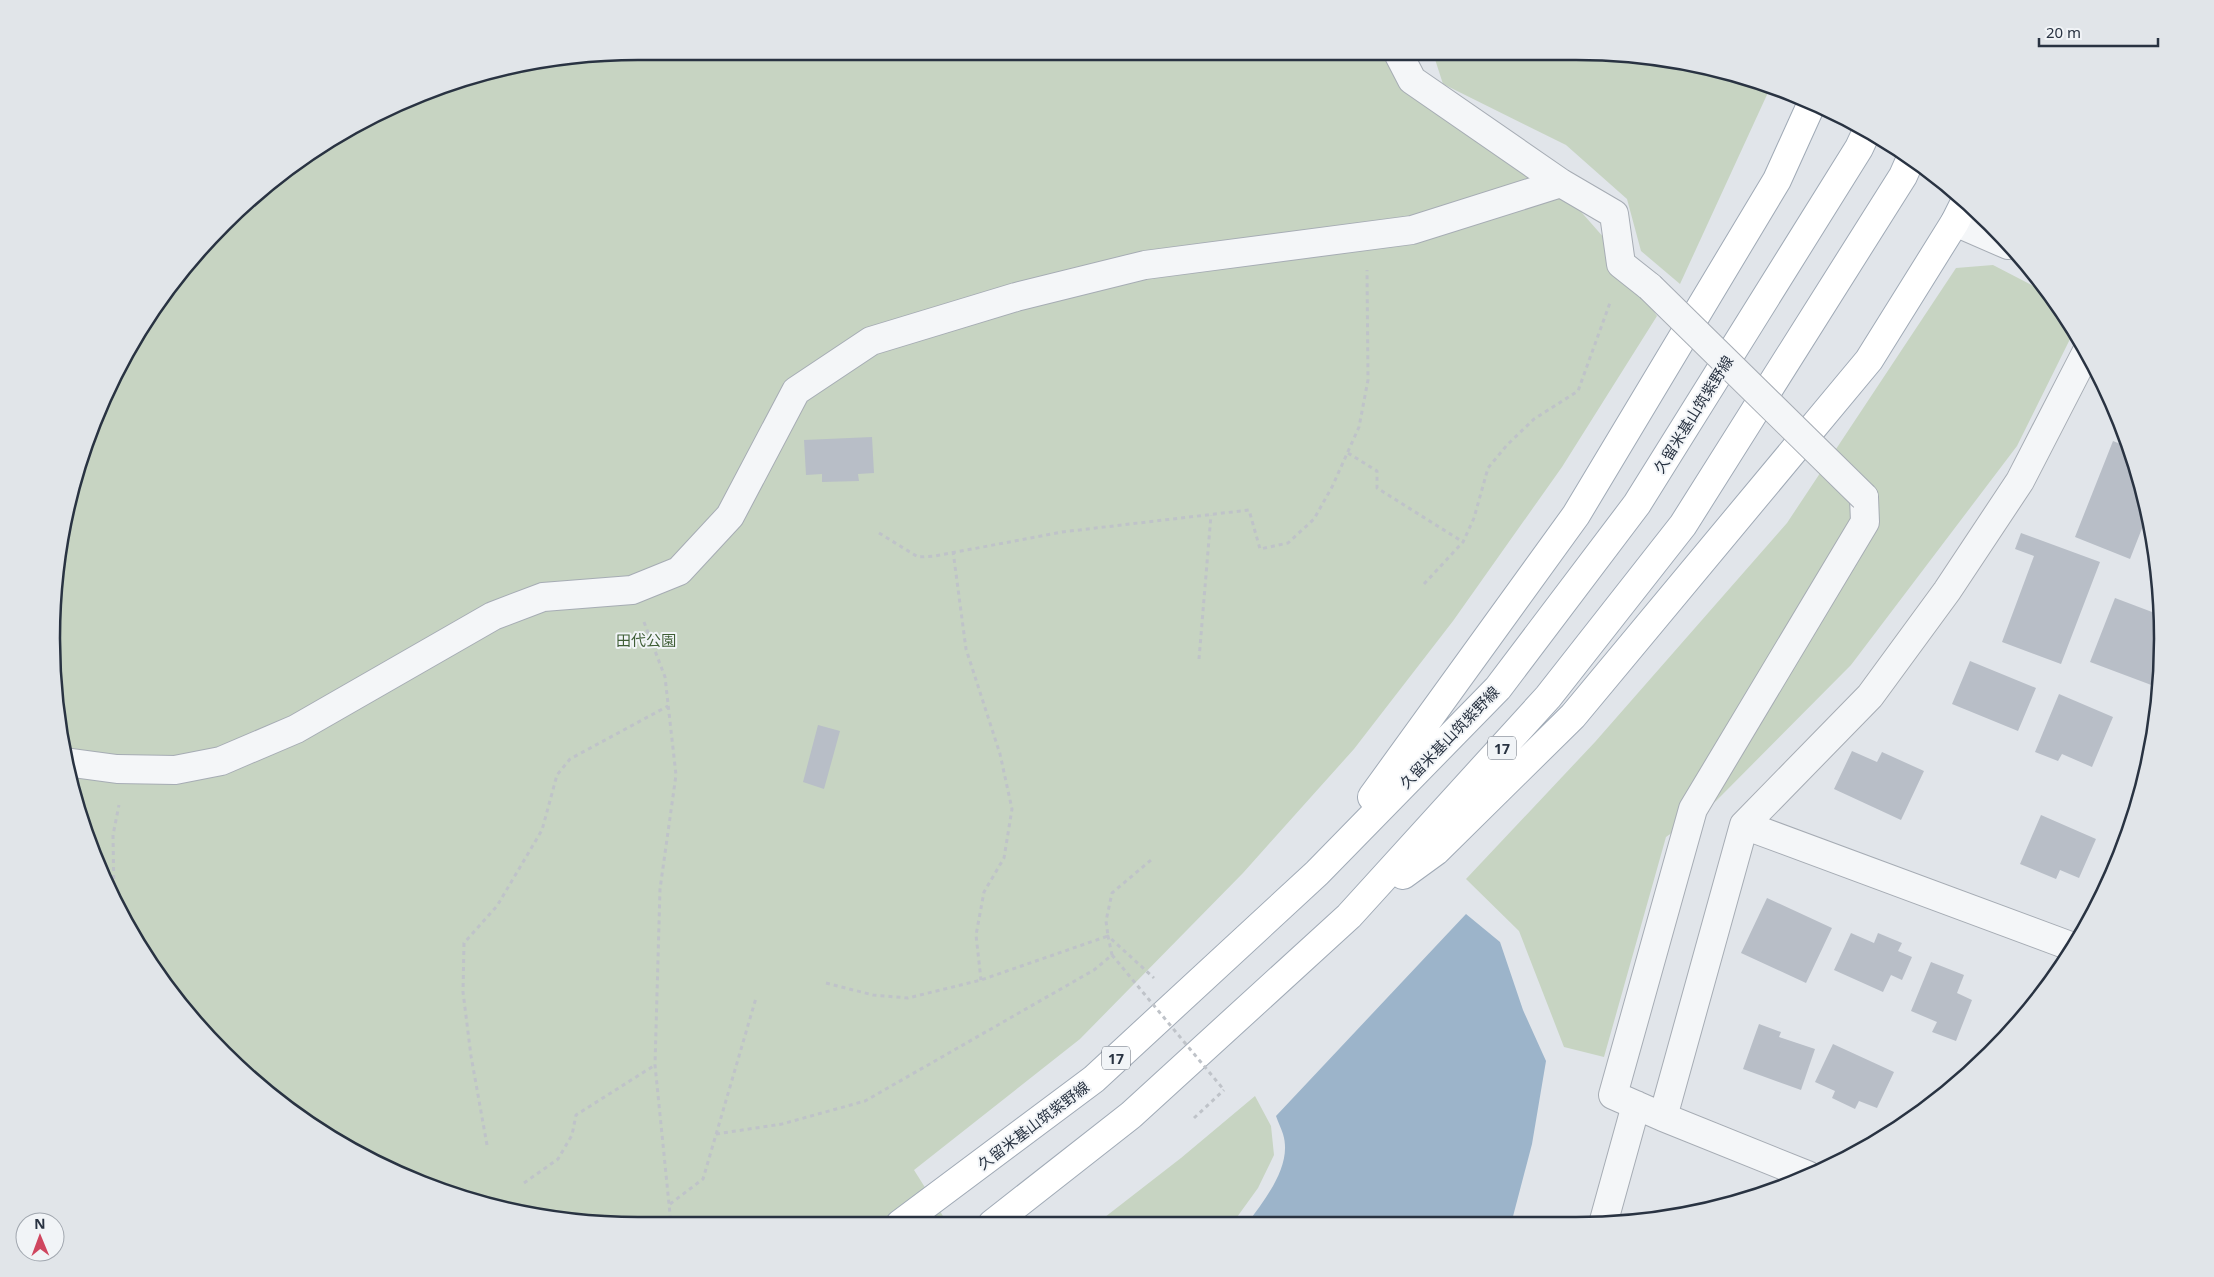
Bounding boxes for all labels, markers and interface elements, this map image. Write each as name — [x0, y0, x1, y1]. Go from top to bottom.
scale bar — [2039, 15, 2158, 47]
text: 20 m — [2046, 22, 2081, 42]
street label: 久留米基山筑紫野線 — [1649, 351, 1737, 477]
park label: 田代公園 — [616, 630, 676, 650]
street label: 久留米基山筑紫野線 — [1395, 681, 1503, 793]
road number: 17 — [1488, 736, 1516, 760]
road number: 17 — [1102, 1046, 1130, 1070]
street label: 久留米基山筑紫野線 — [973, 1076, 1093, 1174]
north arrow — [15, 1212, 65, 1262]
text: N — [34, 1214, 46, 1233]

